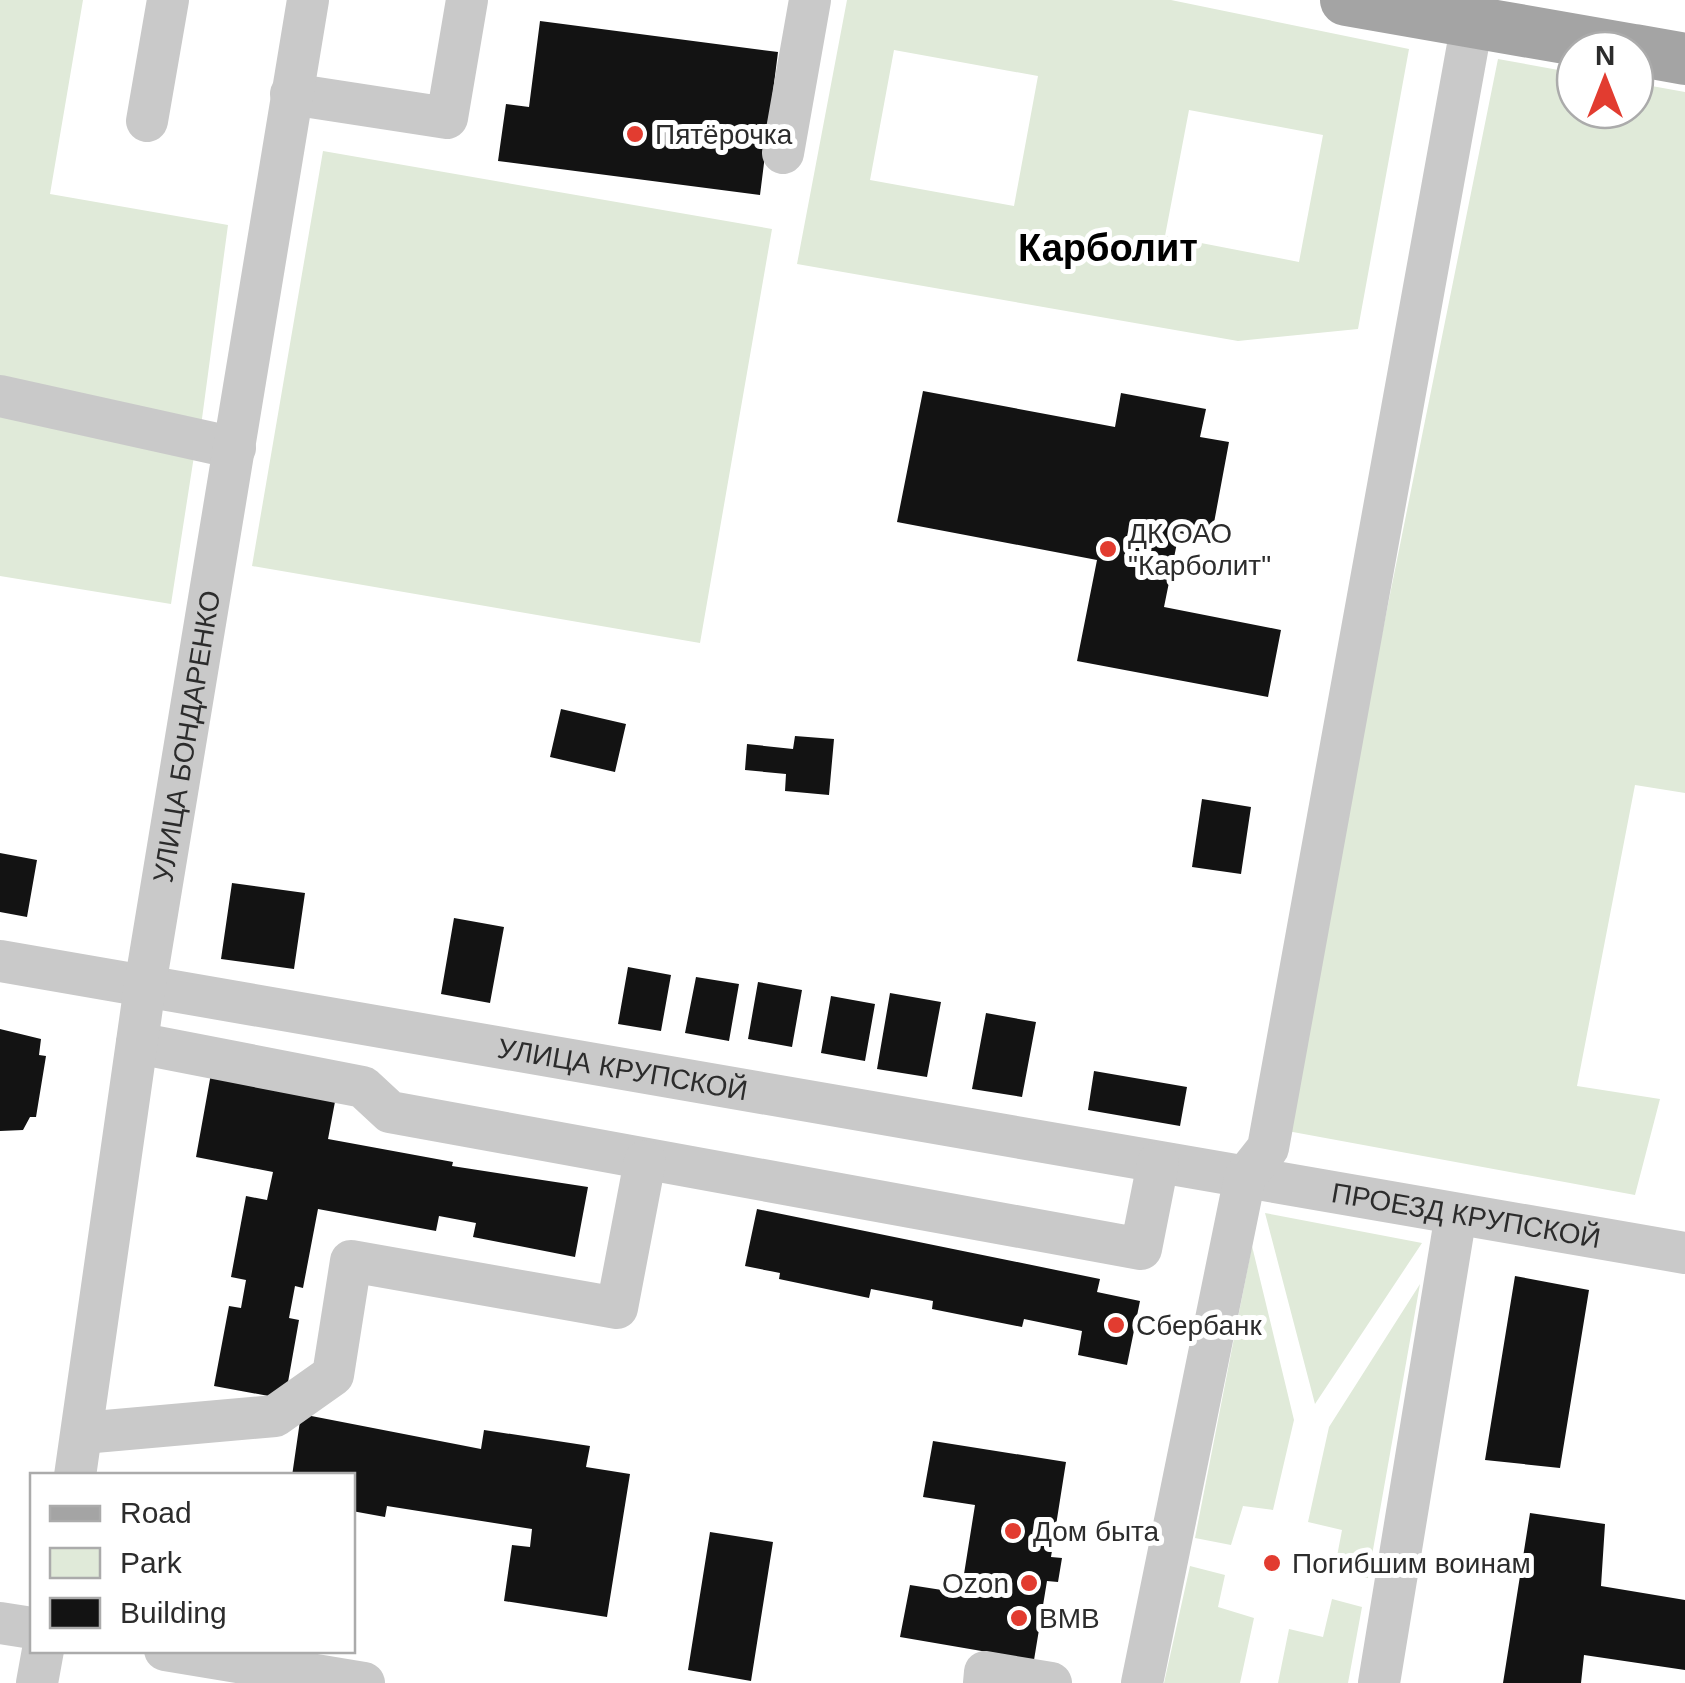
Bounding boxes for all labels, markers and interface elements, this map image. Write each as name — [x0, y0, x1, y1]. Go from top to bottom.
north arrow — [1555, 30, 1655, 130]
text: N — [1595, 40, 1615, 71]
place label: Пятёрочка — [655, 119, 793, 150]
marker: Пятёрочка — [624, 123, 646, 145]
district label: Карболит — [1018, 227, 1198, 269]
place label: ДК ОАО "Карболит" — [1128, 518, 1271, 581]
marker: ДК ОАО "Карболит" — [1097, 538, 1119, 560]
street label: УЛИЦА БОНДАРЕНКО — [147, 588, 226, 885]
street label: УЛИЦА КРУПСКОЙ — [495, 1032, 750, 1106]
street label: ПРОЕЗД КРУПСКОЙ — [1329, 1177, 1603, 1254]
place label: Сбербанк — [1136, 1310, 1263, 1341]
marker: Сбербанк — [1105, 1314, 1127, 1336]
legend — [30, 1473, 355, 1653]
text: Road — [120, 1496, 192, 1529]
place label: Дом быта — [1033, 1516, 1160, 1547]
marker: Дом быта — [1002, 1520, 1024, 1542]
text: Park — [120, 1546, 183, 1579]
place label: Погибшим воинам — [1292, 1548, 1531, 1579]
marker: Погибшим воинам — [1261, 1552, 1283, 1574]
place label: Ozon — [942, 1568, 1009, 1599]
marker: Ozon — [1018, 1572, 1040, 1594]
text: Building — [120, 1596, 227, 1629]
place label: ВМВ — [1039, 1603, 1100, 1634]
marker: ВМВ — [1008, 1607, 1030, 1629]

